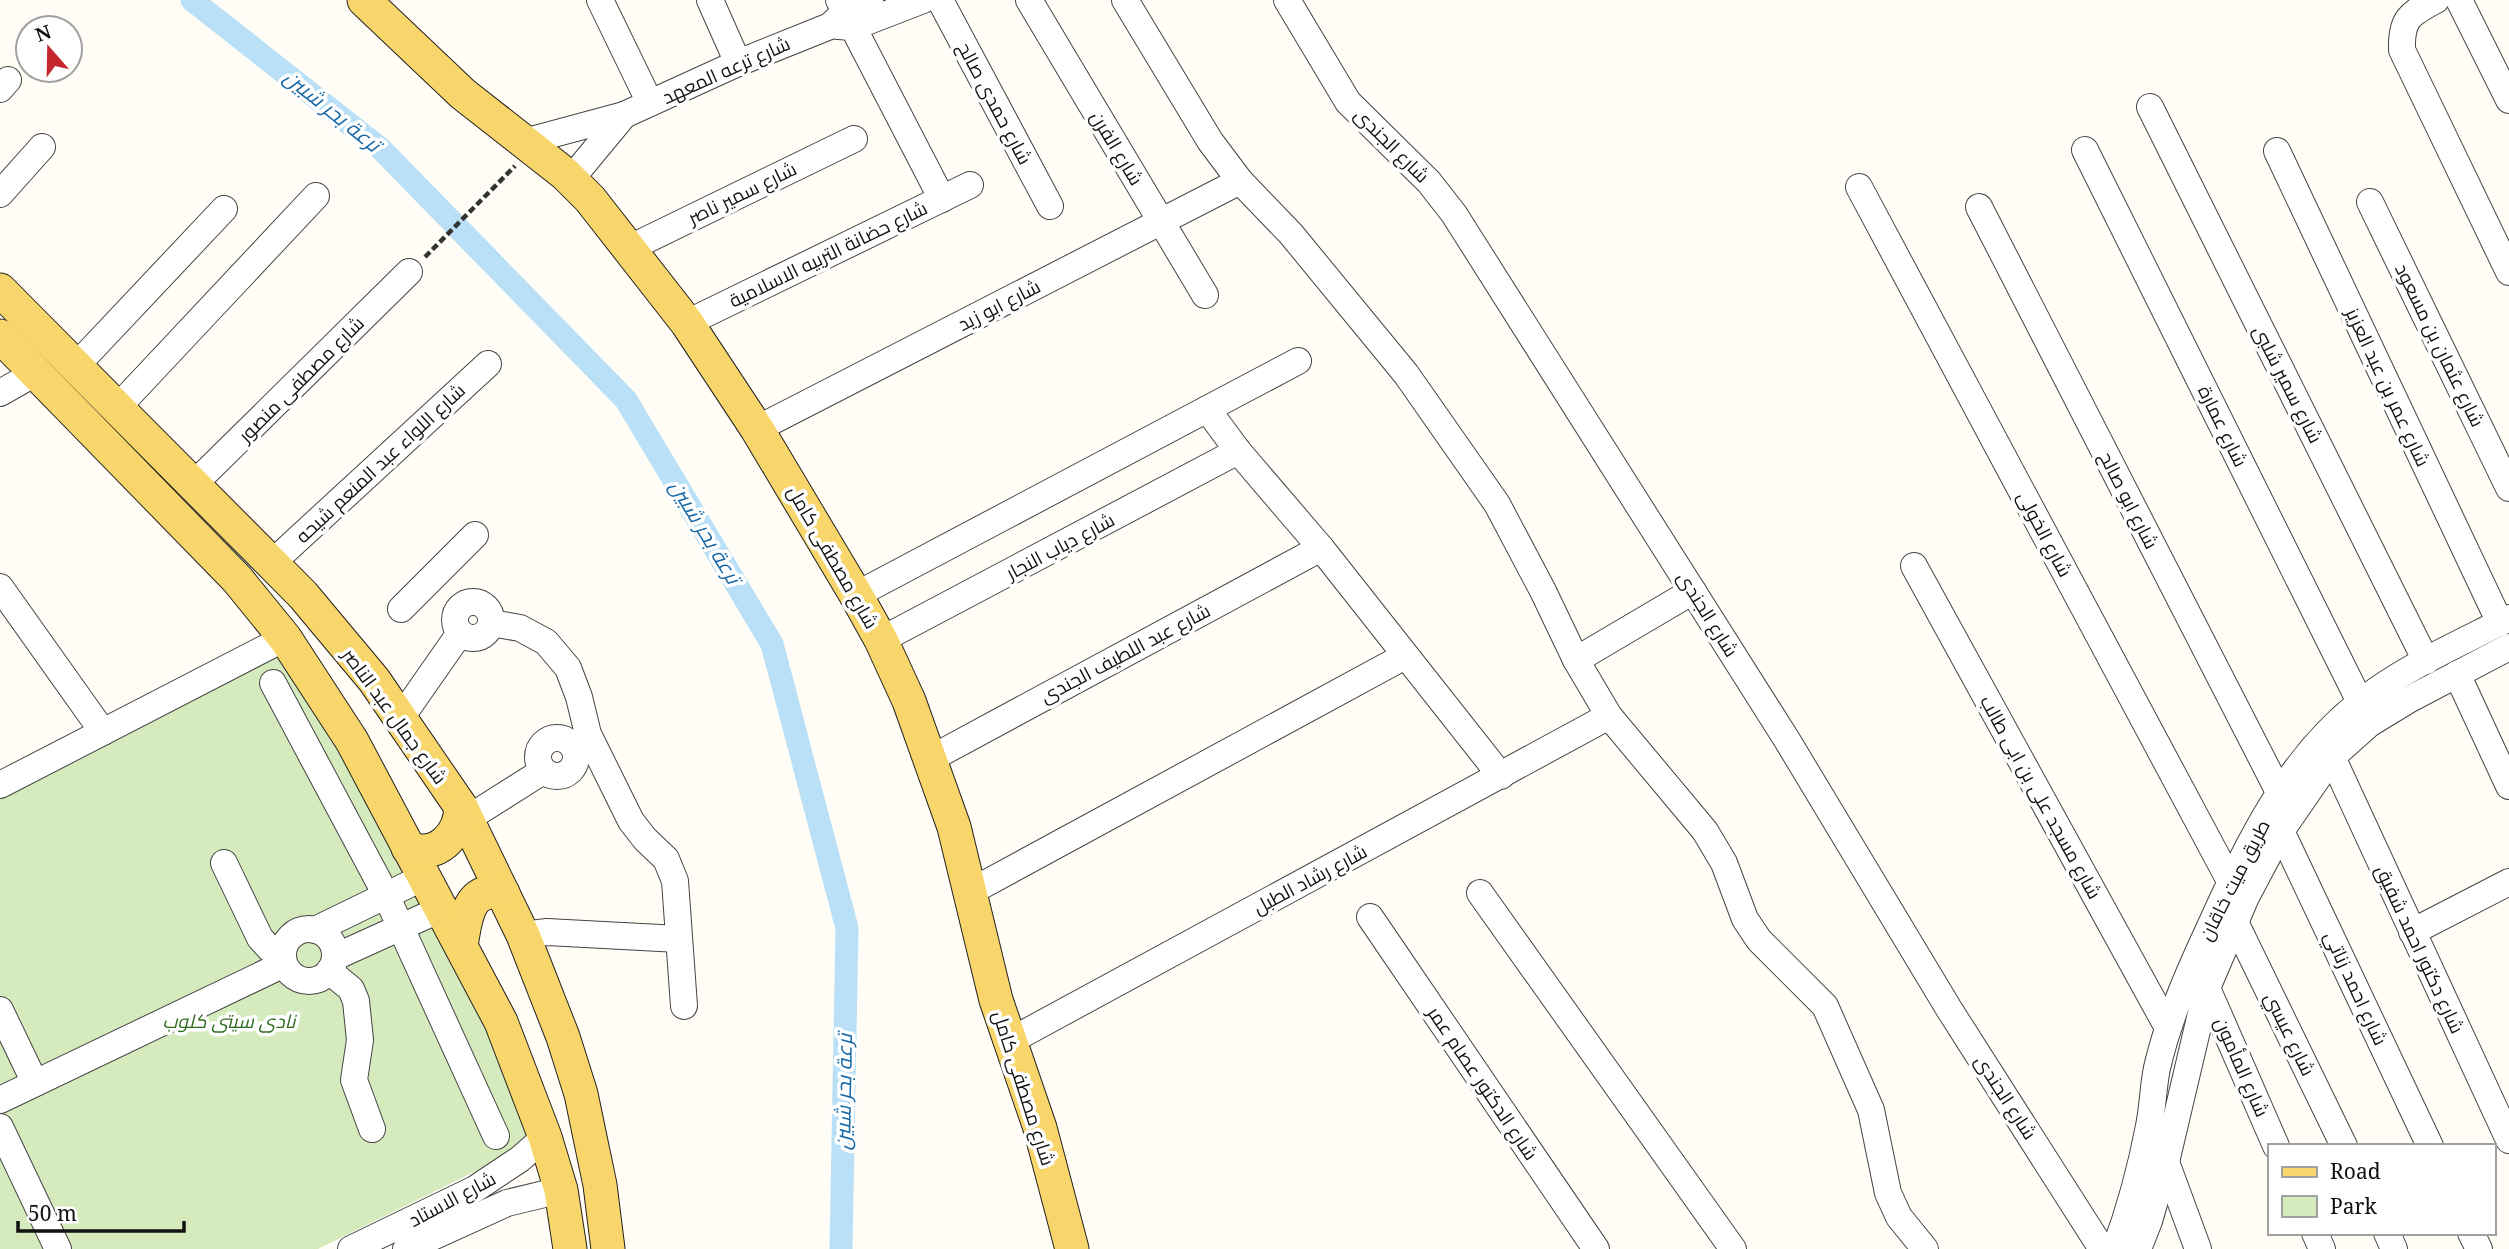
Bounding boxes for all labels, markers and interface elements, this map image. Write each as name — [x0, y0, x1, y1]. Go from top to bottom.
north arrow — [14, 14, 84, 84]
text: N — [32, 18, 55, 48]
street label: شارع ترعه المعهد — [658, 30, 795, 111]
street label: شارع حمدى صالح — [951, 37, 1038, 169]
water label: ترعة بحر شبين — [279, 63, 389, 160]
street label: شارع الجندى — [1348, 102, 1435, 189]
street label: شارع الفرن — [1084, 106, 1149, 191]
street label: شارع سمير ناصر — [682, 155, 801, 232]
street label: شارع حضانة التربيه الاسلامية — [724, 195, 932, 314]
street label: شارع عثمان بن مسعود — [2388, 259, 2491, 431]
street label: شارع ابو زيد — [953, 273, 1045, 338]
street label: شارع عمر بن عبد العزيز — [2339, 303, 2436, 471]
street label: شارع مصطفى منصور — [232, 310, 370, 449]
street label: شارع سمير شلبى — [2246, 321, 2329, 448]
street label: شارع اللواء عبد المنعم شيحه — [289, 377, 471, 549]
street label: شارع عمارة — [2191, 381, 2254, 471]
street label: شارع ابو صالح — [2092, 447, 2165, 554]
water label: ترعة بحر شبين — [664, 474, 750, 591]
street label: شارع مصطفى كامل — [781, 481, 885, 634]
street label: شارع الخولى — [2011, 486, 2079, 582]
street label: شارع دياب النجار — [1000, 506, 1119, 587]
street label: شارع الجندى — [1671, 566, 1745, 662]
street label: شارع عبد اللطيف الجندى — [1035, 597, 1215, 710]
street label: شارع جمال عبد الناصر — [335, 642, 453, 790]
street label: شارع مسجد على بن ابى طالب — [1973, 691, 2108, 904]
street label: طريق ميت خاقان — [2192, 815, 2276, 945]
street label: شارع رشاد الطبل — [1248, 838, 1372, 921]
street label: شارع دكتور احمد شفيق — [2369, 860, 2471, 1038]
street label: شارع احمد زناتي — [2316, 927, 2394, 1050]
street label: شارع عيسي — [2257, 988, 2321, 1081]
street label: شارع الدكتور عصام عمر — [1420, 1000, 1544, 1166]
street label: شارع مصطفى كامل — [986, 1007, 1061, 1169]
park label: نادى سيتى كلوب — [163, 1008, 297, 1034]
street label: شارع المأمون — [2208, 1013, 2276, 1121]
water label: ترعة بحر شبين — [828, 1030, 858, 1150]
street label: شارع الجندى — [1968, 1050, 2043, 1145]
legend — [2268, 1144, 2495, 1235]
text: Road — [2330, 1157, 2381, 1185]
street label: شارع الاستاد — [404, 1165, 501, 1234]
scale bar — [18, 1190, 184, 1234]
text: Park — [2330, 1192, 2377, 1220]
text: 50 m — [28, 1199, 77, 1227]

